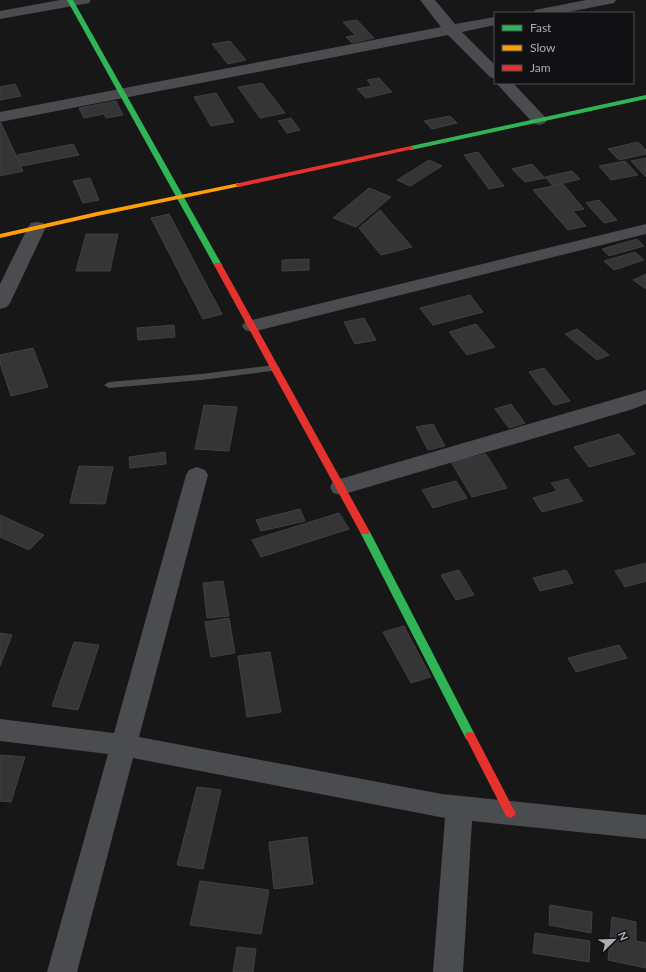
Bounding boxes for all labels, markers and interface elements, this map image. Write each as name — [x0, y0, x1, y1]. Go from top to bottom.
legend — [494, 12, 634, 84]
text: Fast — [530, 20, 552, 35]
text: Slow — [530, 40, 556, 55]
text: Jam — [530, 60, 551, 75]
north arrow — [594, 920, 634, 960]
text: N — [616, 929, 631, 942]

